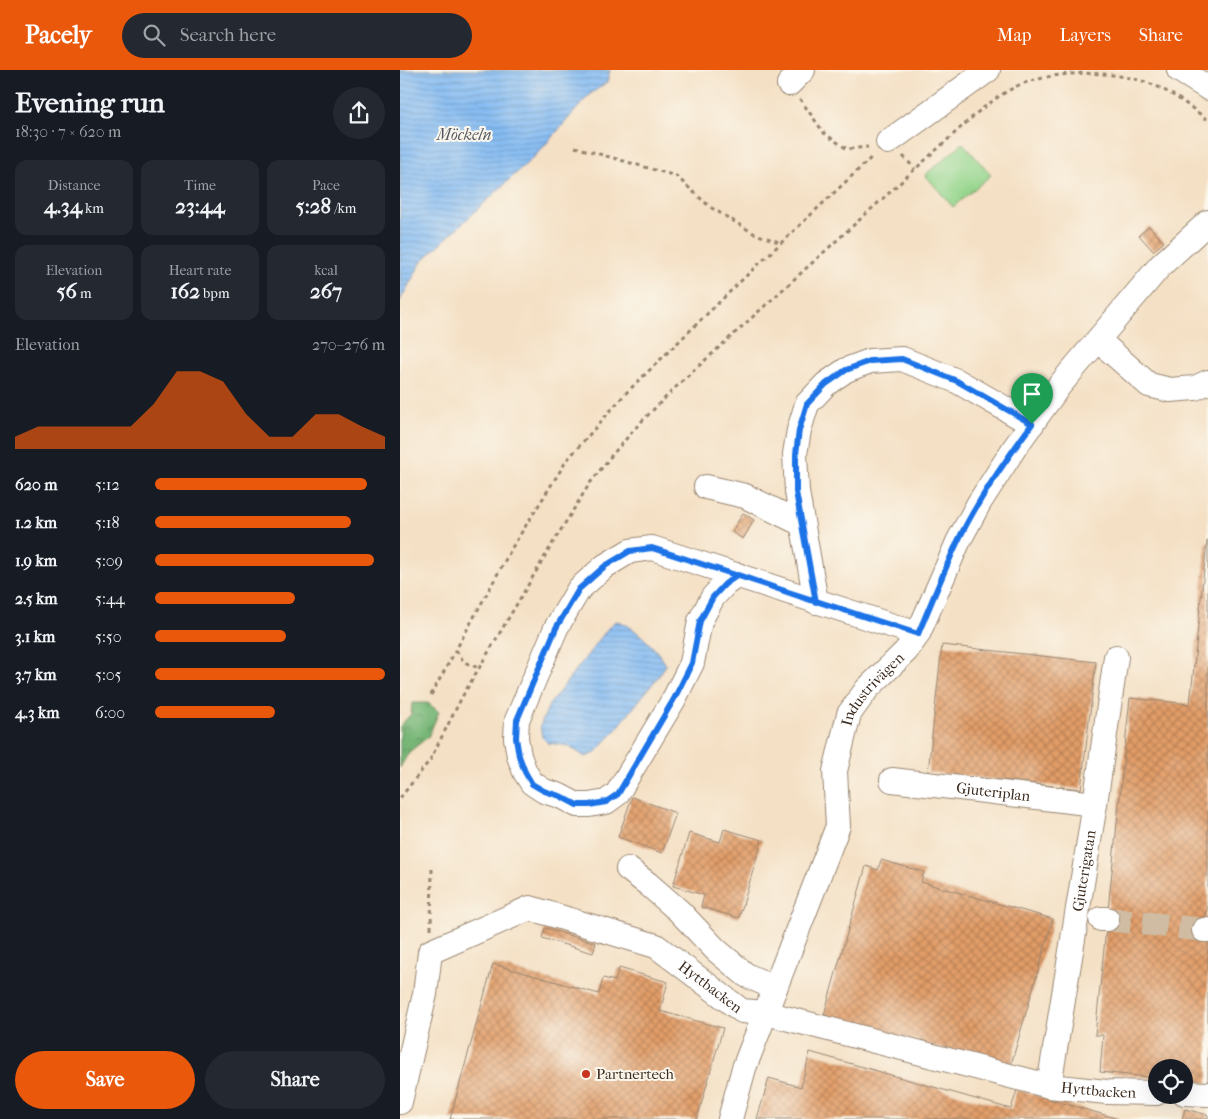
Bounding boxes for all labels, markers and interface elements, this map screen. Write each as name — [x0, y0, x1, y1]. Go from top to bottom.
search box — [122, 13, 472, 58]
text: Pacely — [25, 21, 92, 49]
icon: search — [140, 21, 168, 49]
text: Search here — [180, 24, 276, 46]
text: Map — [997, 25, 1031, 46]
text: Layers — [1059, 25, 1111, 46]
text: Share — [1139, 25, 1183, 46]
text: Evening run — [15, 86, 165, 119]
button: share — [333, 87, 385, 139]
text: 18:30 · 7 × 620 m — [15, 122, 121, 141]
water label: Möckeln — [436, 125, 491, 144]
text: Distance — [48, 177, 100, 194]
text: Time — [184, 177, 216, 194]
text: Pace — [312, 177, 340, 194]
text: 4.34 — [44, 194, 82, 218]
text: 23:44 — [175, 194, 225, 218]
text: 5:28 — [296, 194, 331, 218]
text: km — [82, 200, 104, 217]
text: /km — [331, 200, 356, 217]
text: Elevation — [46, 262, 102, 279]
text: Heart rate — [169, 262, 231, 279]
text: kcal — [314, 262, 338, 279]
text: 56 — [56, 279, 77, 303]
text: 162 — [170, 279, 200, 303]
text: 267 — [310, 279, 342, 303]
text: m — [77, 285, 92, 302]
text: bpm — [200, 285, 230, 302]
text: Elevation — [15, 335, 80, 354]
text: 270–276 m — [312, 335, 385, 354]
pin — [1011, 373, 1053, 424]
icon: arrive — [1018, 380, 1046, 408]
text: 620 m — [15, 475, 57, 494]
text: 5:12 — [95, 475, 120, 494]
text: 1.2 km — [15, 513, 57, 532]
text: 5:18 — [95, 513, 120, 532]
text: 1.9 km — [15, 551, 57, 570]
text: 5:09 — [95, 551, 123, 570]
text: 2.5 km — [15, 589, 58, 608]
text: 5:44 — [95, 589, 125, 608]
text: 3.1 km — [15, 627, 55, 646]
text: 5:50 — [95, 627, 121, 646]
street label: Industrivägen — [837, 649, 908, 728]
text: 3.7 km — [15, 665, 56, 684]
text: 5:05 — [95, 665, 122, 684]
text: 4.3 km — [15, 703, 59, 722]
text: 6:00 — [95, 703, 125, 722]
street label: Gjuteriplan — [955, 779, 1032, 805]
street label: Gjuterigatan — [1069, 828, 1100, 913]
street label: Hyttbacken — [675, 957, 746, 1017]
button: Save — [15, 1051, 195, 1109]
button: Share — [205, 1051, 385, 1109]
map controls — [1148, 1059, 1193, 1104]
button: locate — [1148, 1059, 1193, 1104]
place label: Partnertech — [596, 1065, 674, 1083]
marker: Partnertech — [580, 1068, 592, 1080]
street label: Hyttbacken — [1060, 1078, 1137, 1102]

